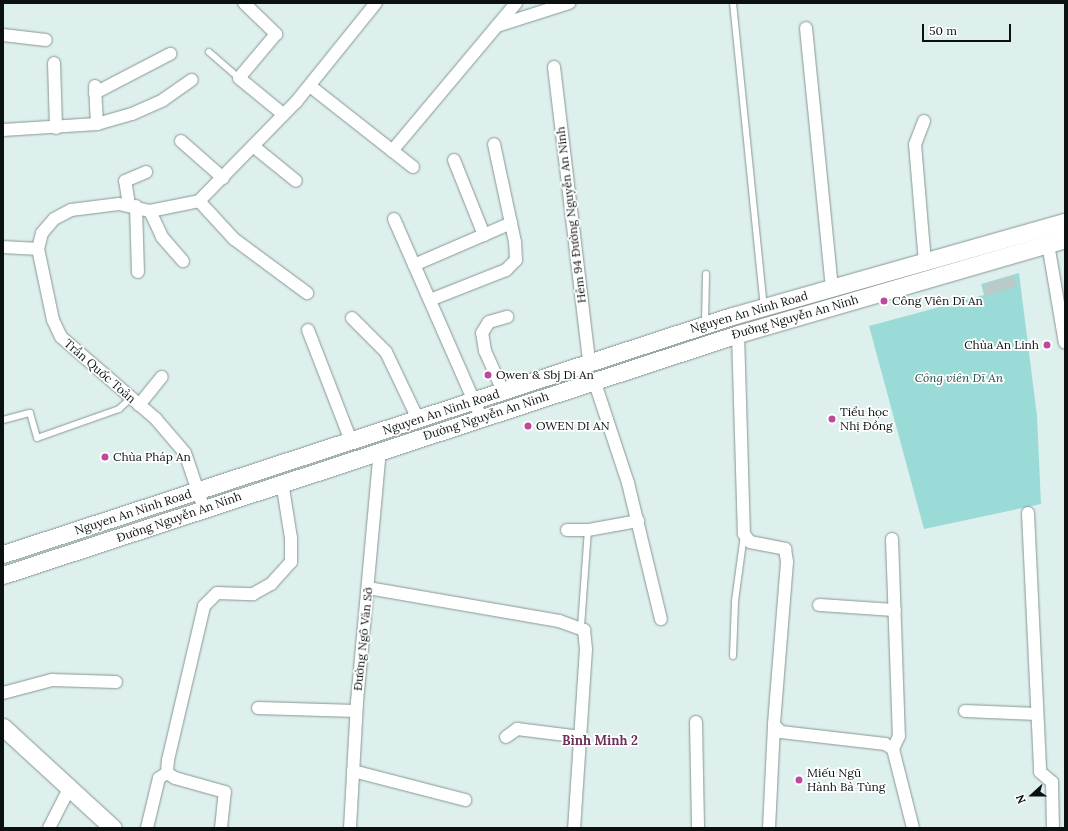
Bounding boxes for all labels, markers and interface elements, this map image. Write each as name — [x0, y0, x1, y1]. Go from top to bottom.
scale bar — [924, 16, 1013, 42]
text: 50 m — [929, 23, 957, 38]
street label: Hẻm 94 Đường Nguyễn An Ninh — [553, 126, 589, 304]
street label: Nguyen An Ninh Road — [688, 288, 810, 336]
street label: Đường Nguyễn An Ninh — [730, 292, 860, 342]
place label: Công Viên Dĩ An — [892, 294, 983, 308]
marker: Công Viên Dĩ An — [879, 296, 889, 306]
street label: Trần Quốc Toản — [61, 336, 139, 406]
place label: Chùa An Linh — [964, 338, 1039, 352]
marker: Chùa An Linh — [1042, 340, 1052, 350]
place label: Owen & Sbj Di An — [496, 368, 594, 382]
marker: Owen & Sbj Di An — [483, 370, 493, 380]
park label: Công viên Dĩ An — [915, 371, 1003, 385]
street label: Nguyen An Ninh Road — [381, 386, 501, 438]
street label: Đường Nguyễn An Ninh — [421, 389, 551, 443]
place label: Tiểu học Nhị Đồng — [840, 405, 893, 433]
marker: Tiểu học Nhị Đồng — [827, 414, 837, 424]
place label: OWEN DI AN — [536, 419, 610, 433]
marker: OWEN DI AN — [523, 421, 533, 431]
place label: Chùa Pháp An — [113, 450, 191, 464]
marker: Chùa Pháp An — [100, 452, 110, 462]
street label: Nguyen An Ninh Road — [73, 486, 193, 538]
street label: Đường Nguyễn An Ninh — [115, 489, 243, 545]
street label: Đường Ngô Văn Sở — [350, 587, 376, 691]
district label: Bình Minh 2 — [562, 733, 638, 749]
place label: Miếu Ngũ Hành Bà Tùng — [807, 766, 885, 794]
marker: Miếu Ngũ Hành Bà Tùng — [794, 775, 804, 785]
north arrow — [1012, 775, 1052, 815]
text: N — [1013, 793, 1029, 806]

